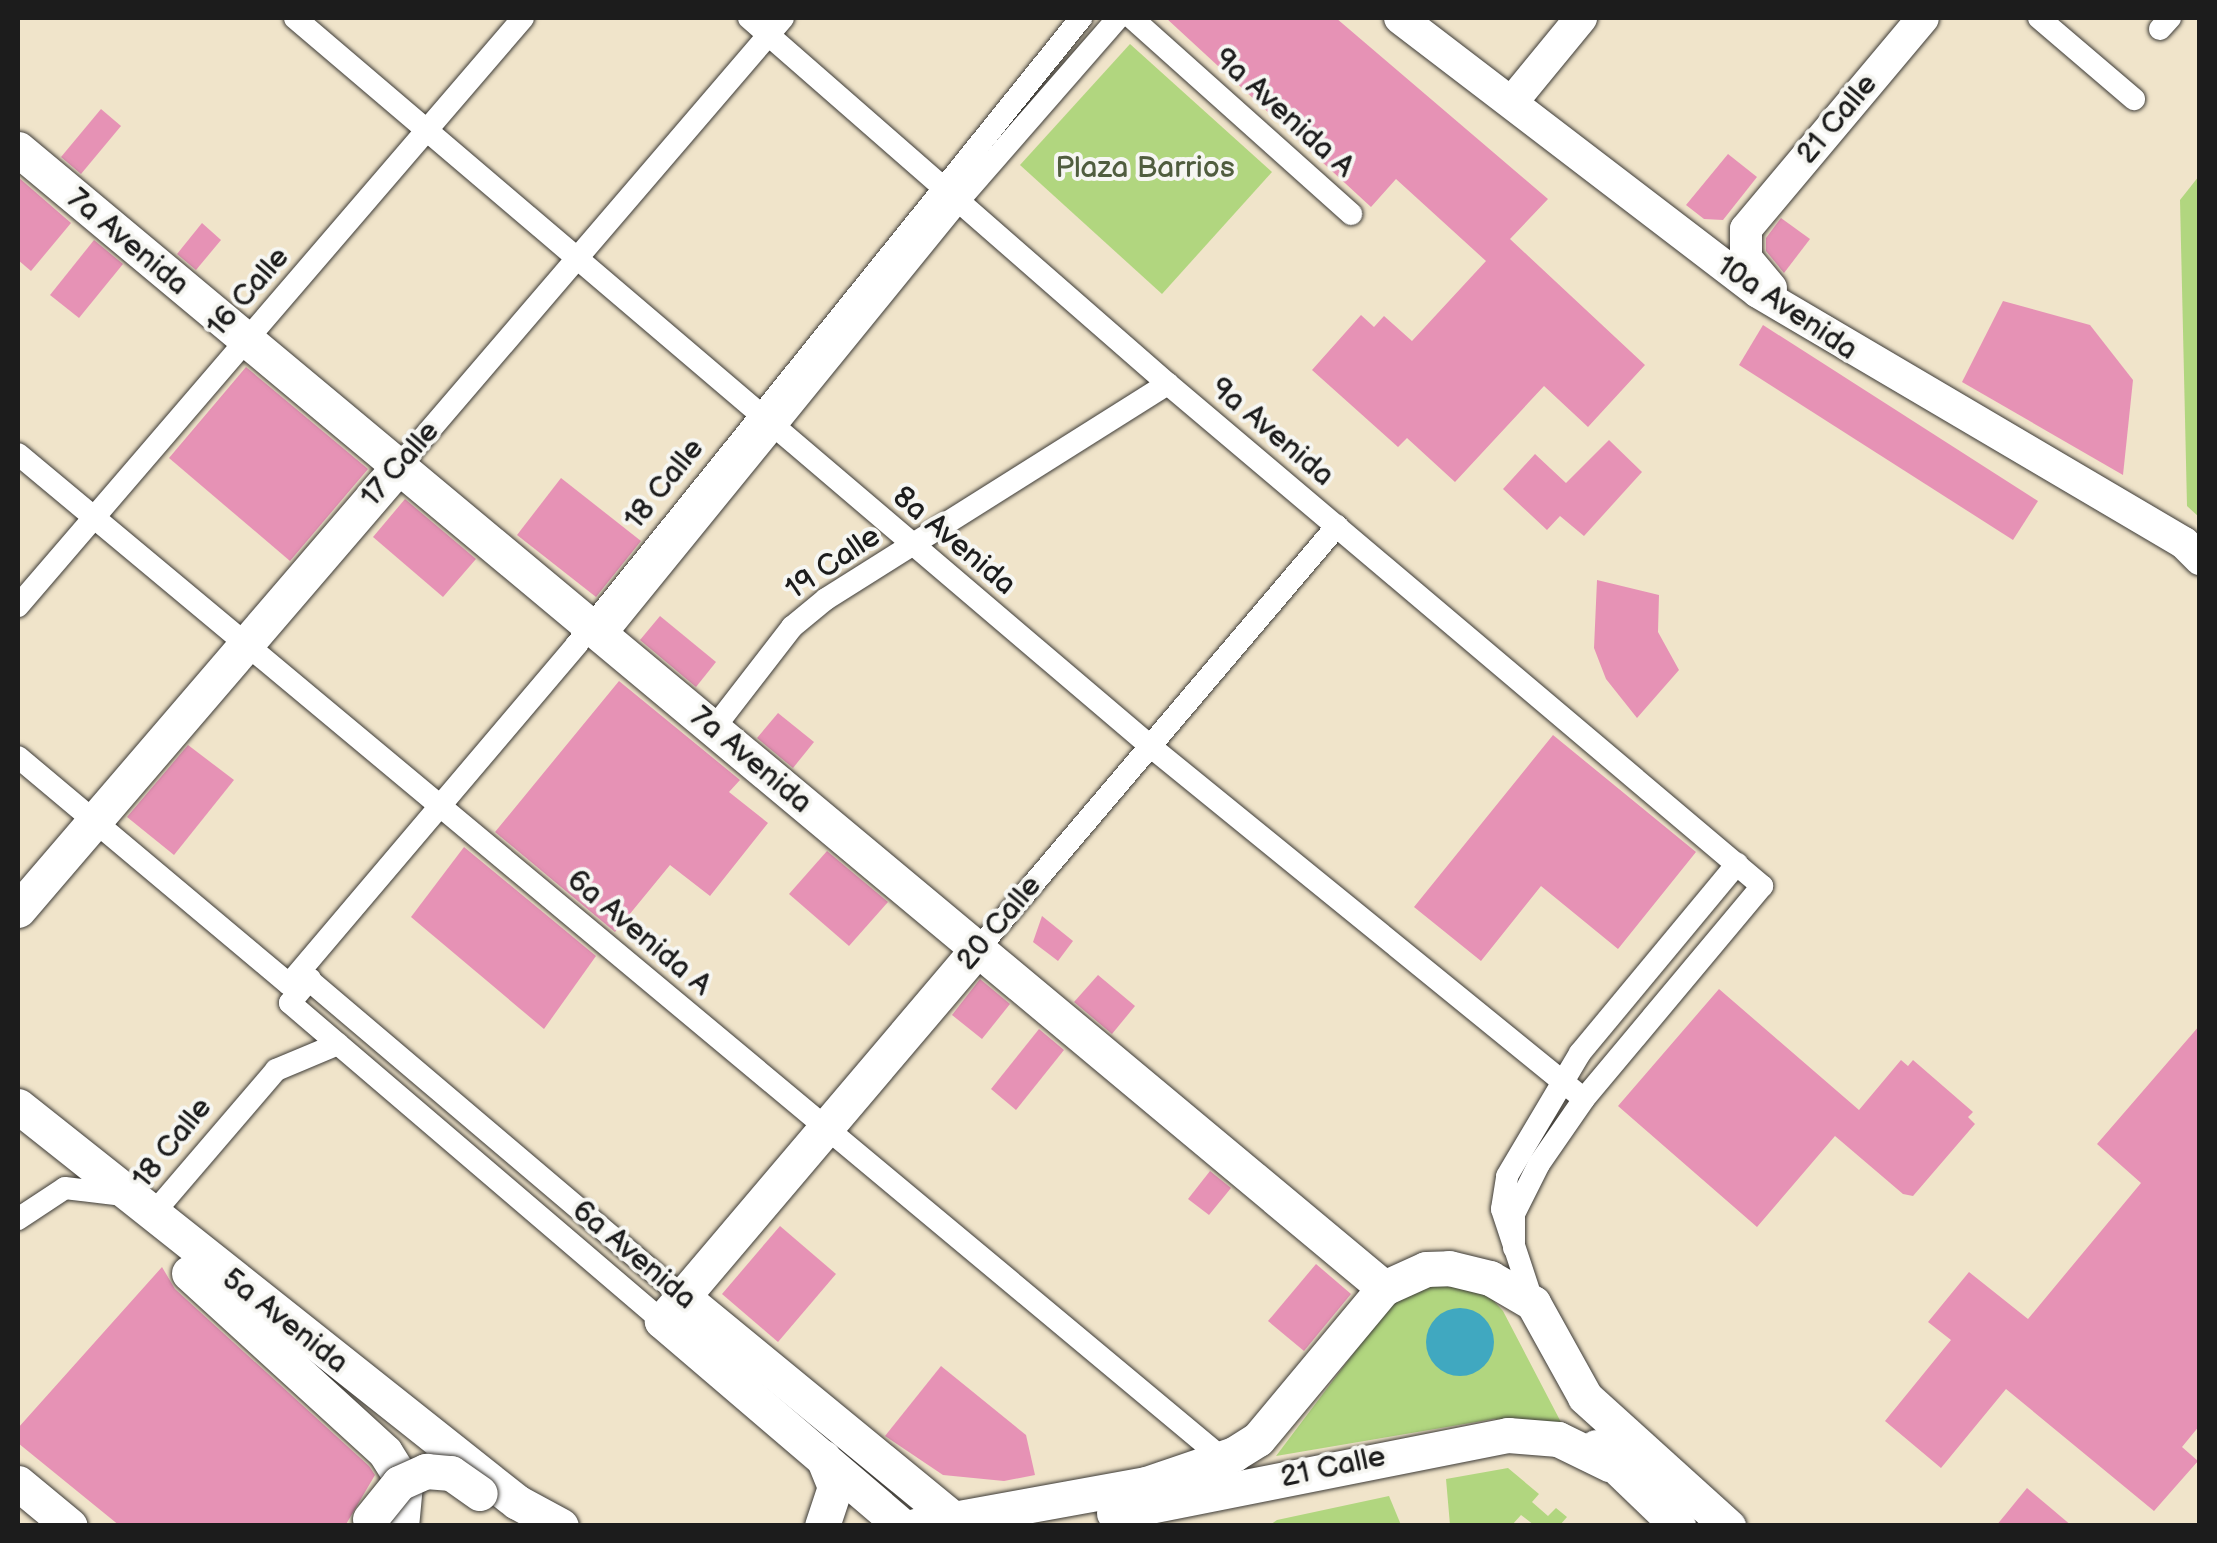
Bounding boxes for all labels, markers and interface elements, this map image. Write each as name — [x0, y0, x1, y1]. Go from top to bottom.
street label: 9a Avenida A — [1206, 41, 1362, 185]
street label: 21 Calle — [1789, 67, 1885, 171]
park label: Plaza Barrios — [1055, 150, 1235, 186]
street label: 7a Avenida — [60, 181, 196, 303]
street label: 16 Calle — [199, 240, 297, 344]
street label: 10a Avenida — [1710, 248, 1864, 368]
street label: 9a Avenida — [1203, 370, 1341, 494]
street label: 17 Calle — [352, 413, 448, 515]
street label: 18 Calle — [617, 431, 711, 537]
street label: 8a Avenida — [885, 479, 1023, 603]
street label: 19 Calle — [779, 518, 887, 608]
street label: 7a Avenida — [683, 699, 819, 821]
street label: 6a Avenida A — [559, 862, 719, 1004]
street label: 20 Calle — [949, 868, 1049, 978]
street label: 18 Calle — [125, 1090, 219, 1196]
street label: 6a Avenida — [565, 1193, 703, 1317]
street label: 5a Avenida — [215, 1261, 355, 1381]
street label: 21 Calle — [1277, 1438, 1389, 1496]

